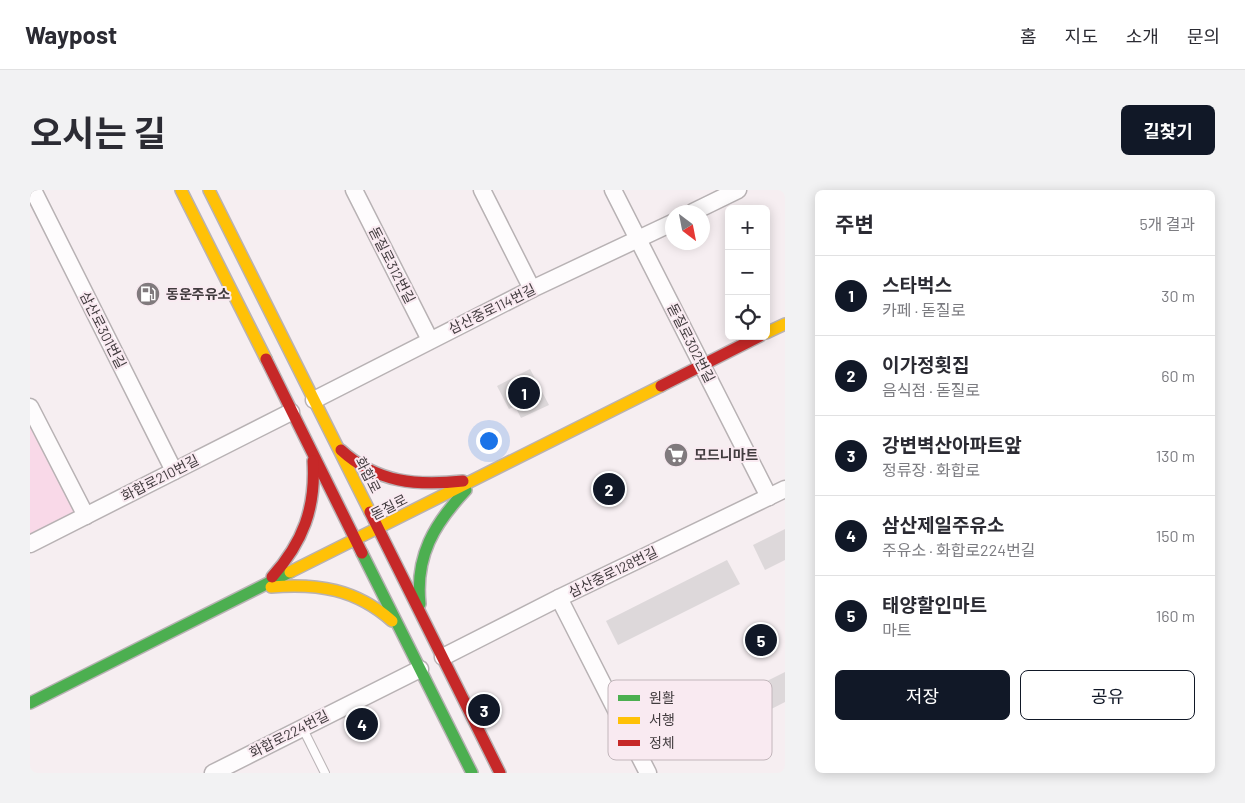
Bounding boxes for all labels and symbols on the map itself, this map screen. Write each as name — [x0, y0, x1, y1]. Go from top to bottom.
north arrow — [665, 205, 710, 250]
street label: 돋질로312번길 — [366, 224, 419, 306]
street label: 삼산중로114번길 — [445, 280, 538, 337]
fuel station icon: 동운주유소 — [135, 281, 161, 307]
place label: 동운주유소 — [166, 285, 231, 302]
street label: 삼산로301번길 — [77, 288, 130, 371]
street label: 돋질로302번길 — [664, 300, 719, 385]
pin: 1 — [508, 374, 540, 412]
your location — [476, 428, 502, 454]
supermarket icon: 모드니마트 — [663, 442, 689, 468]
place label: 모드니마트 — [694, 446, 759, 463]
street label: 화합로210번길 — [118, 451, 201, 504]
street label: 화합로 — [352, 454, 385, 496]
pin: 2 — [593, 470, 625, 508]
street label: 돋질로 — [368, 490, 410, 523]
street label: 삼산중로128번길 — [565, 543, 660, 600]
pin: 5 — [745, 621, 777, 659]
legend — [608, 680, 772, 760]
text: 원활 — [649, 689, 675, 706]
pin: 3 — [468, 691, 500, 729]
pin: 4 — [346, 705, 378, 743]
street label: 화합로224번길 — [246, 706, 331, 761]
text: 서행 — [649, 711, 675, 728]
text: 정체 — [649, 734, 675, 751]

